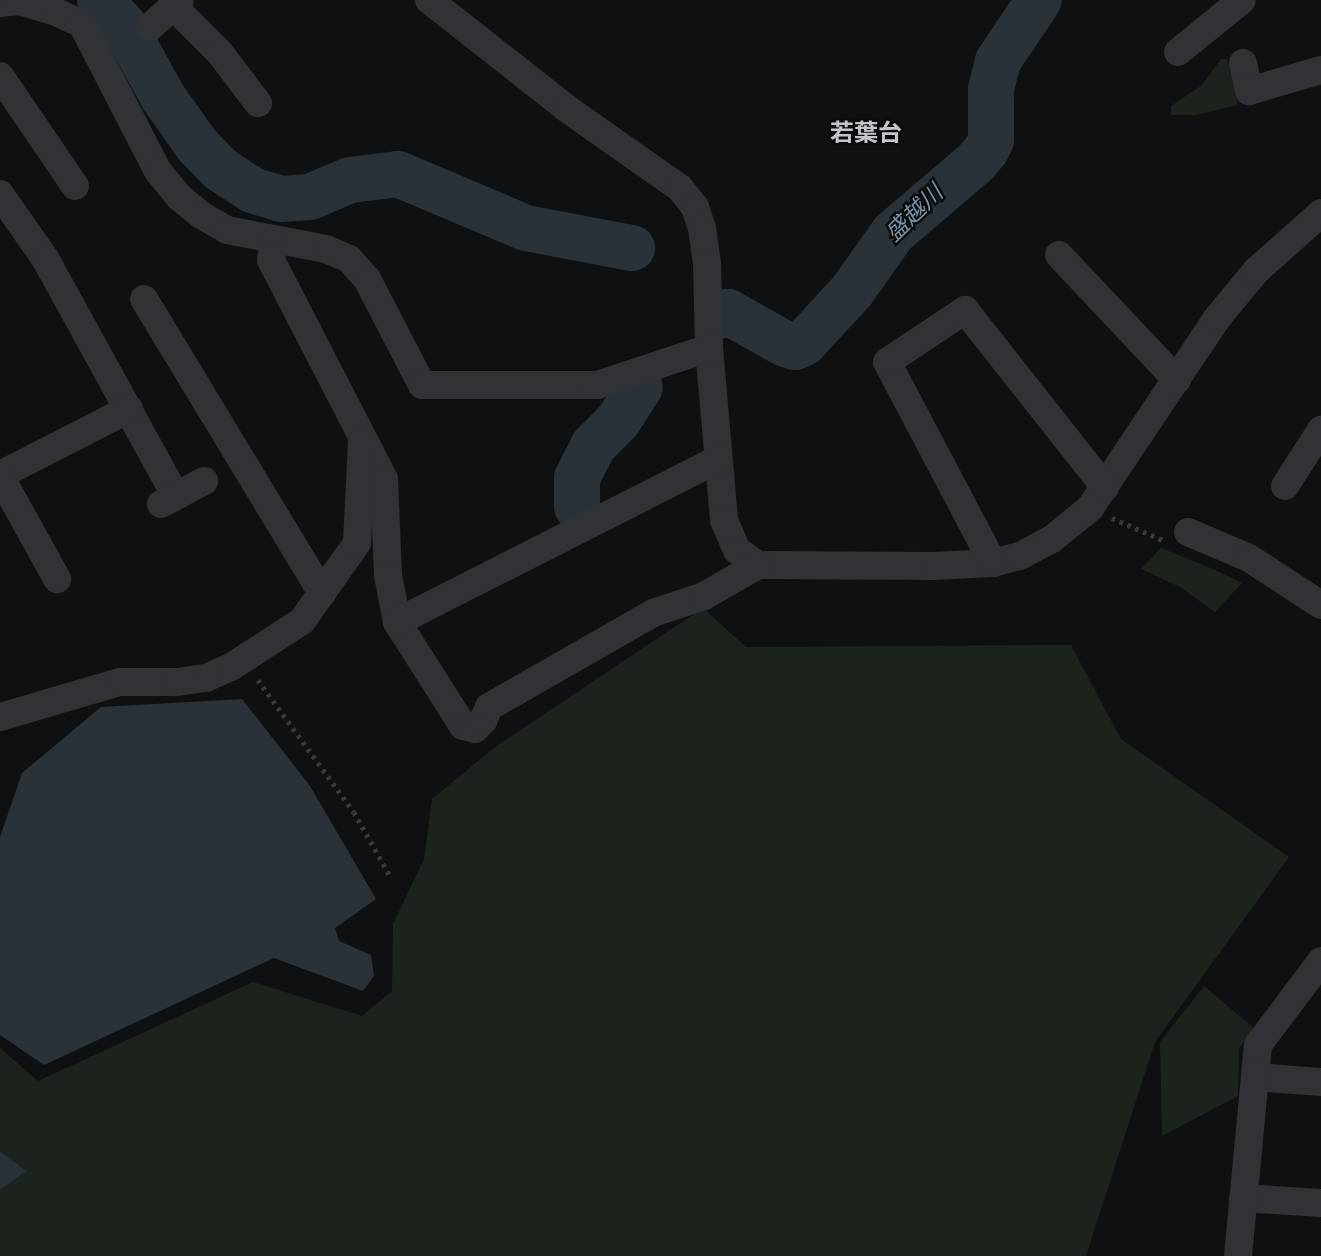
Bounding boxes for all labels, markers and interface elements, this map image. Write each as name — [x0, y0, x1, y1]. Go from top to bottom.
district label: 若葉台 — [830, 122, 902, 150]
water label: 盛越川 — [882, 181, 950, 249]

